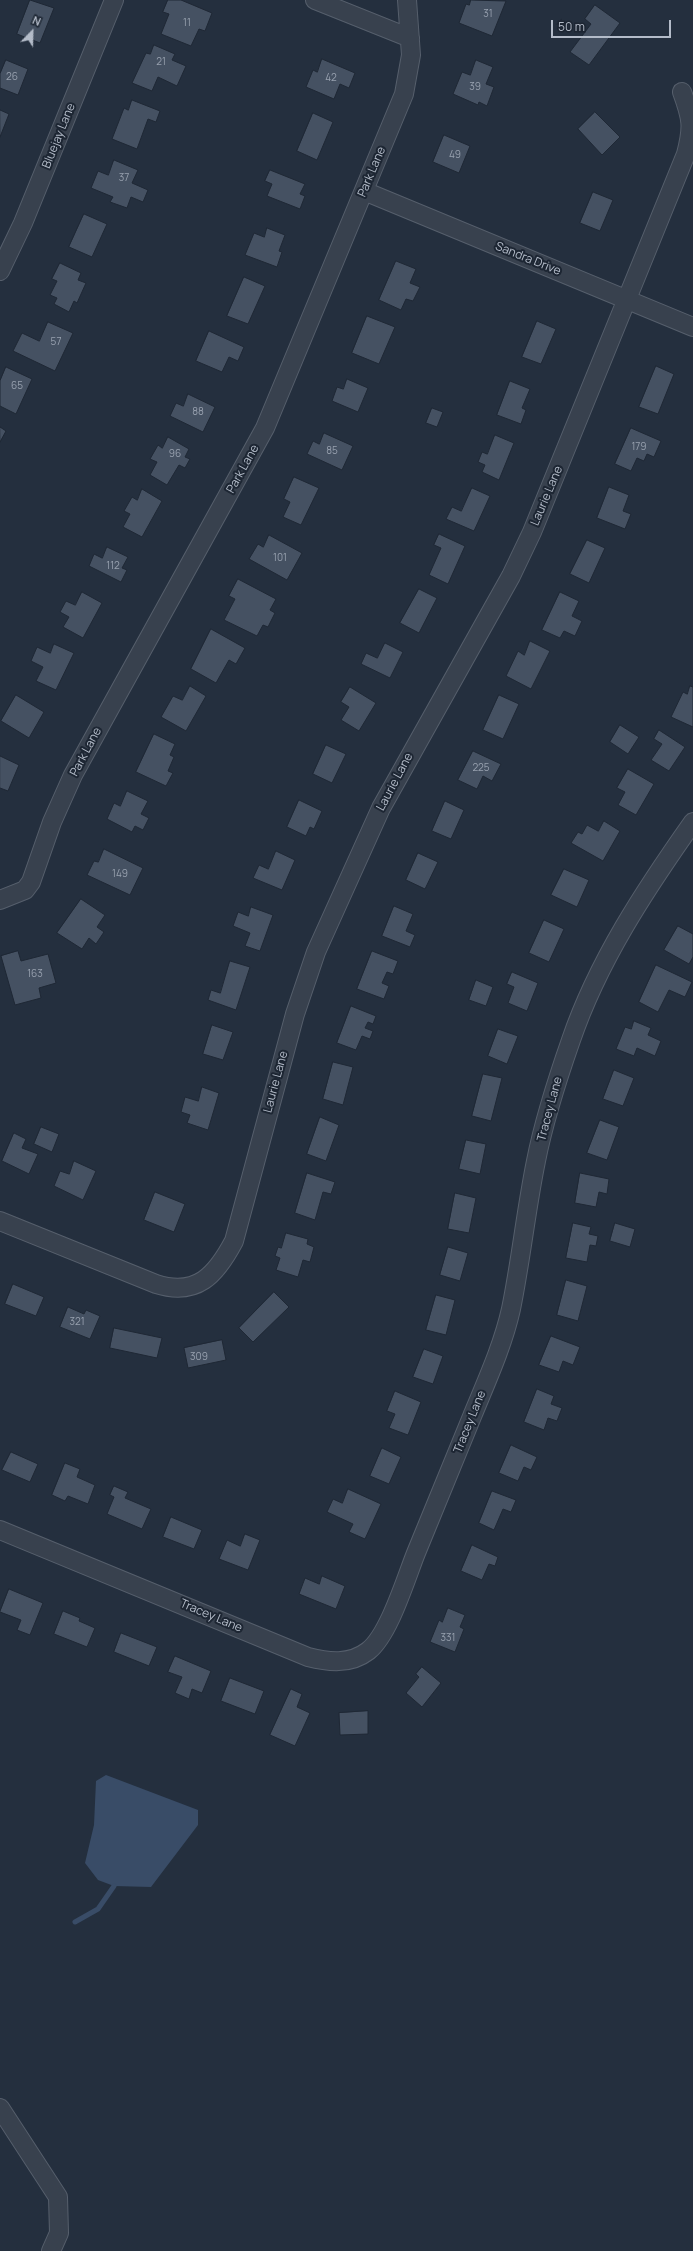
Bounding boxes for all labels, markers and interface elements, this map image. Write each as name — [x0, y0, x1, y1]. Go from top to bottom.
house number: 31 — [483, 8, 493, 20]
north arrow — [12, 12, 52, 52]
text: N — [30, 12, 43, 29]
scale bar — [553, 12, 673, 38]
house number: 11 — [183, 17, 191, 29]
text: 50 m — [558, 18, 585, 35]
house number: 21 — [156, 56, 166, 68]
house number: 26 — [6, 71, 18, 83]
house number: 42 — [325, 72, 337, 84]
house number: 39 — [469, 81, 481, 93]
street label: Bluejay Lane — [39, 101, 79, 171]
street label: Park Lane — [355, 145, 389, 199]
house number: 49 — [449, 149, 461, 161]
house number: 37 — [119, 172, 129, 184]
street label: Sandra Drive — [493, 239, 563, 279]
house number: 57 — [51, 336, 61, 348]
house number: 65 — [11, 380, 23, 392]
house number: 88 — [192, 406, 204, 418]
house number: 179 — [631, 441, 647, 453]
street label: Park Lane — [224, 442, 262, 496]
house number: 85 — [326, 445, 338, 457]
house number: 96 — [169, 448, 181, 460]
street label: Laurie Lane — [528, 464, 566, 528]
house number: 101 — [273, 552, 287, 564]
house number: 112 — [106, 560, 120, 572]
street label: Park Lane — [67, 725, 105, 779]
street label: Laurie Lane — [374, 751, 416, 813]
house number: 225 — [472, 762, 490, 774]
house number: 149 — [112, 868, 128, 880]
house number: 163 — [27, 968, 43, 980]
street label: Laurie Lane — [261, 1050, 291, 1114]
street label: Tracey Lane — [534, 1075, 566, 1143]
house number: 321 — [69, 1316, 85, 1328]
house number: 309 — [190, 1351, 208, 1363]
street label: Tracey Lane — [451, 1389, 489, 1455]
street label: Tracey Lane — [178, 1596, 244, 1636]
house number: 331 — [441, 1632, 455, 1644]

